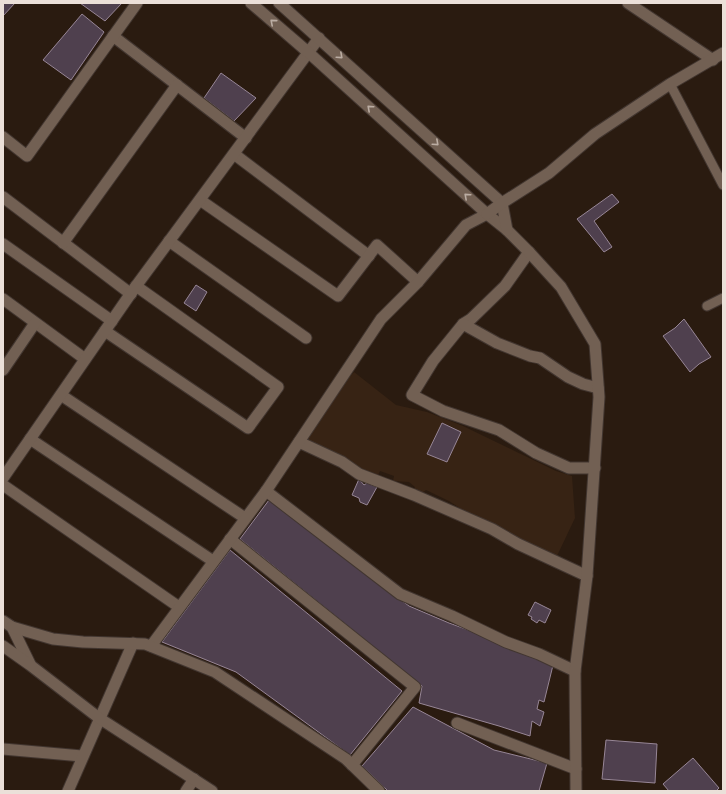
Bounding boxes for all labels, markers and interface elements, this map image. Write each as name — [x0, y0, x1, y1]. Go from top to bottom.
one-way arrow — [271, 20, 278, 27]
one-way arrow — [335, 52, 342, 59]
one-way arrow — [368, 106, 375, 113]
one-way arrow — [431, 138, 439, 146]
one-way arrow — [464, 193, 472, 200]

